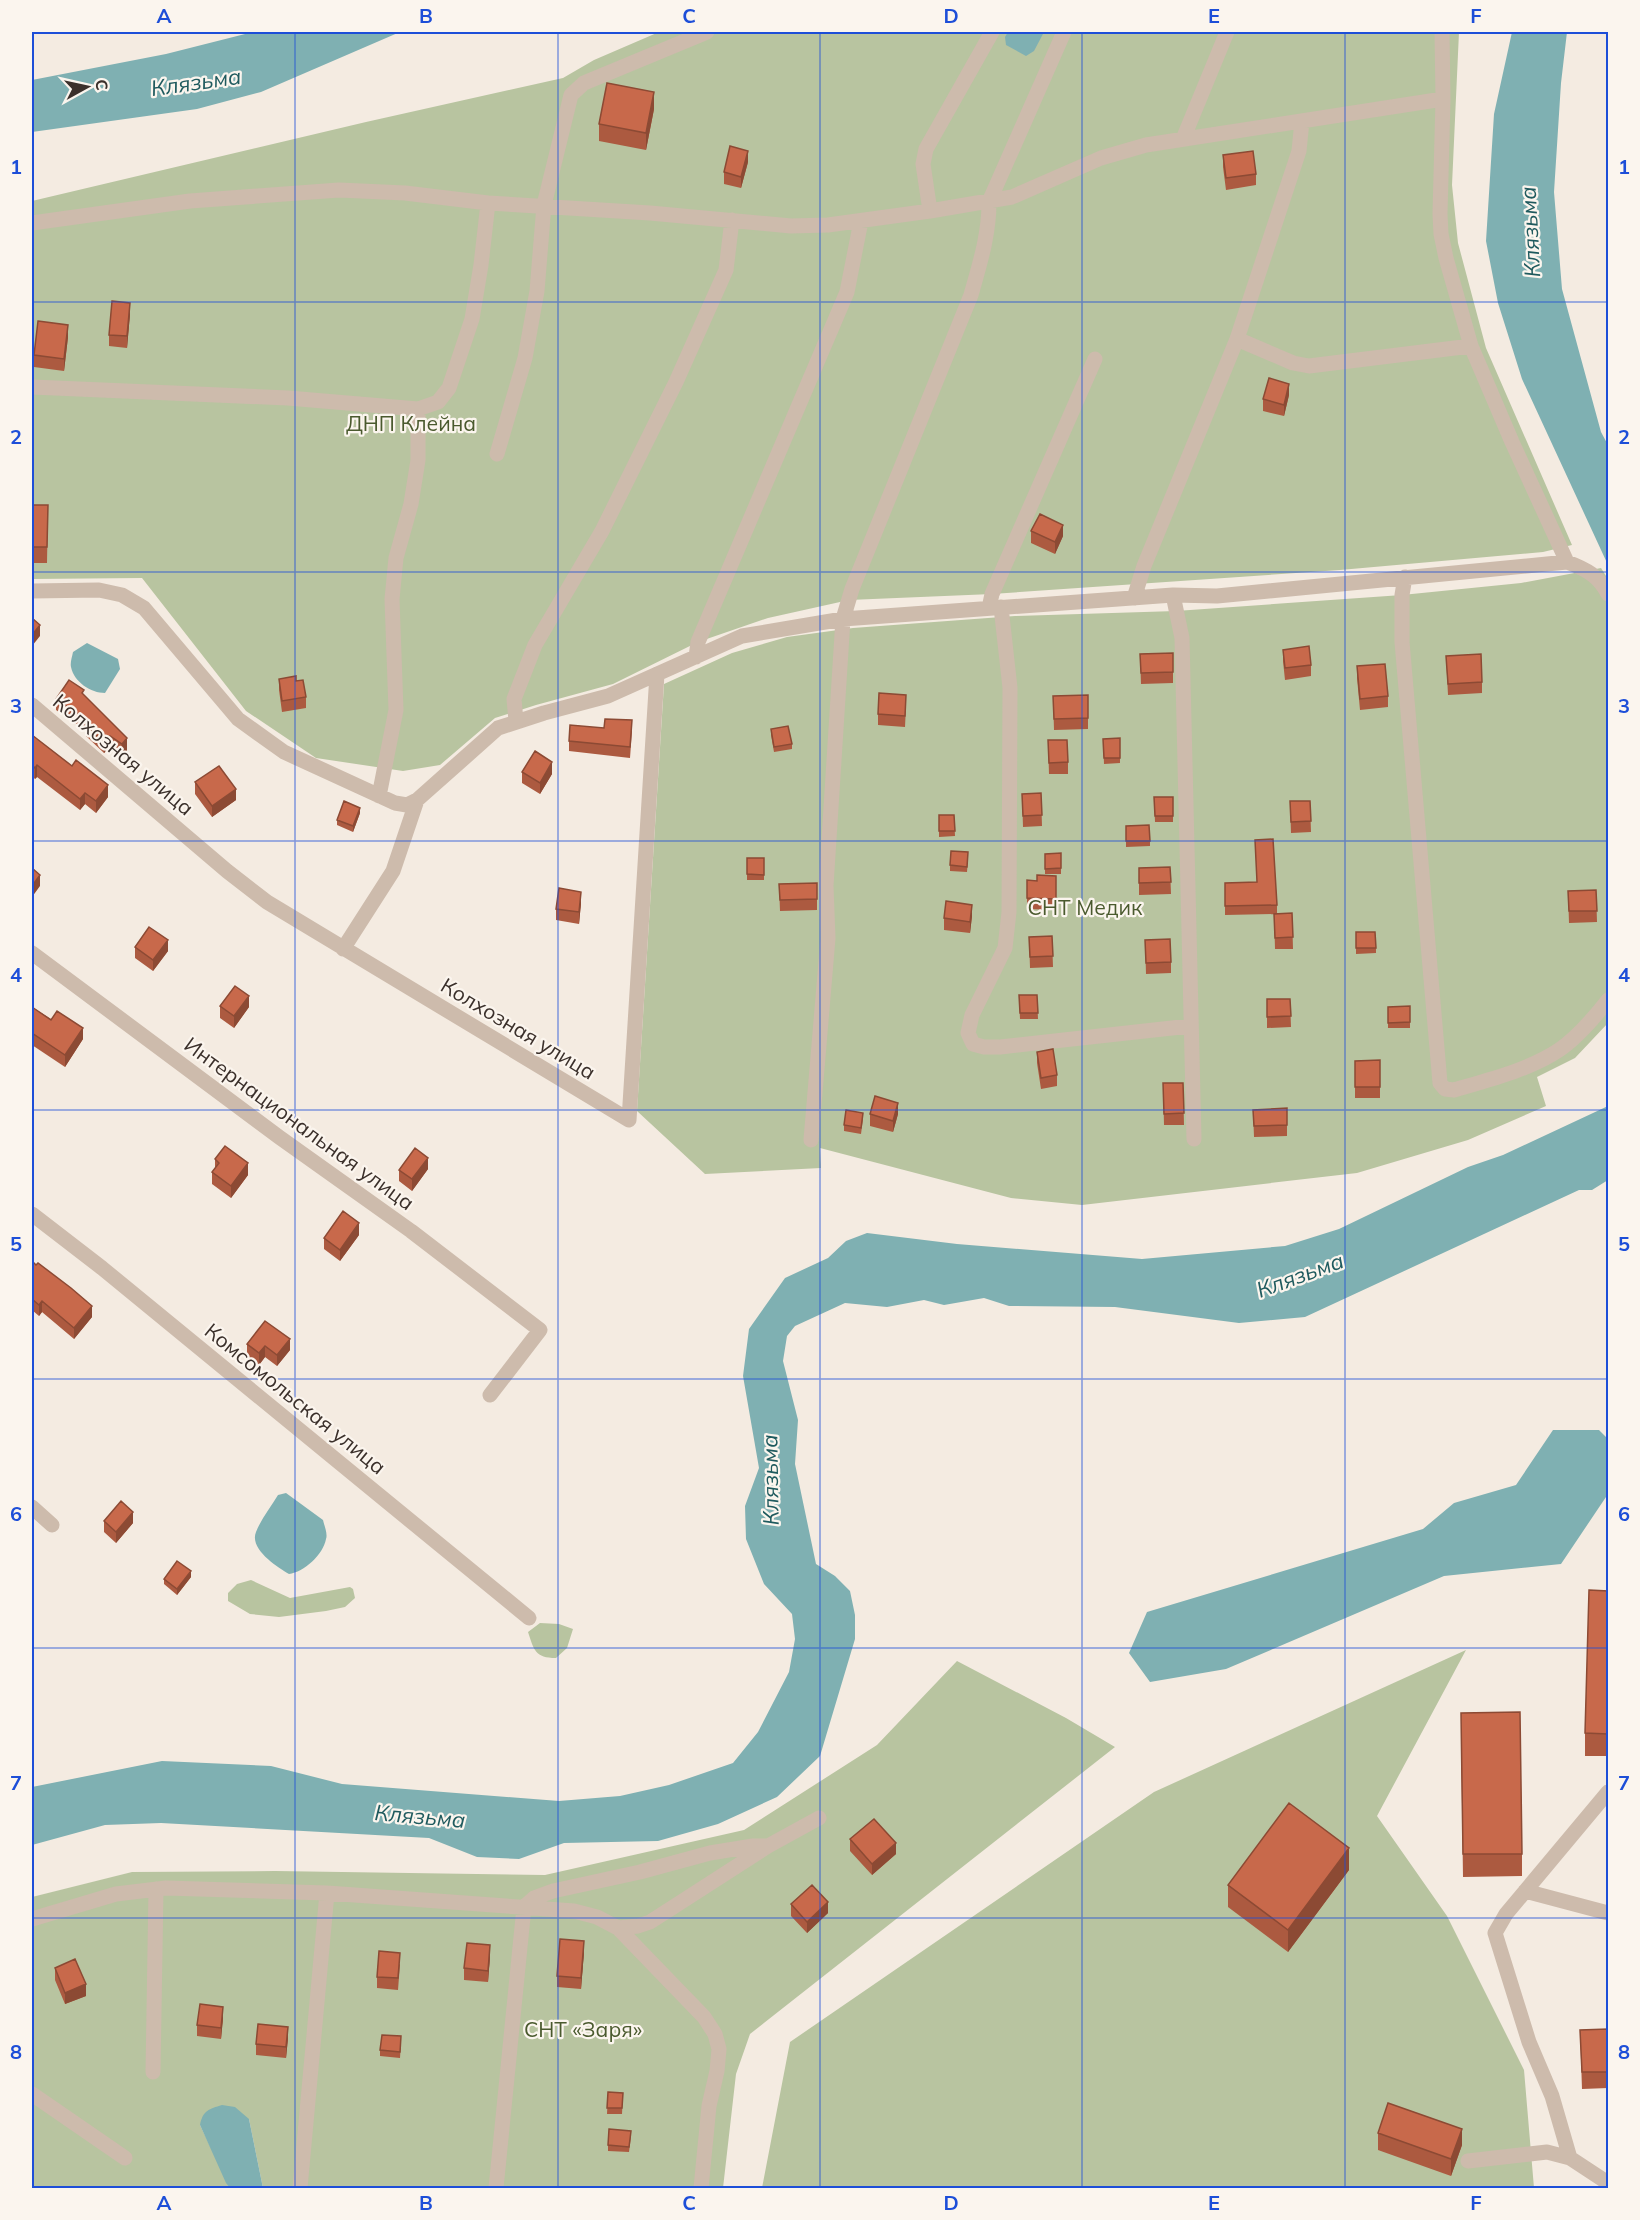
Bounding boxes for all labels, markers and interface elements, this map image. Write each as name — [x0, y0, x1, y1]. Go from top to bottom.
text: A — [157, 3, 172, 28]
text: B — [419, 3, 433, 28]
text: C — [682, 3, 696, 28]
text: D — [943, 3, 959, 28]
text: E — [1208, 3, 1220, 28]
text: F — [1470, 3, 1482, 28]
north arrow — [57, 57, 117, 117]
water label: Клязьма — [149, 62, 243, 102]
text: С — [91, 78, 113, 92]
text: 1 — [10, 154, 22, 179]
text: 1 — [1618, 154, 1630, 179]
water label: Клязьма — [1514, 186, 1546, 278]
park label: ДНП Клейна — [346, 410, 476, 436]
text: 2 — [10, 424, 22, 449]
text: 2 — [1618, 424, 1630, 449]
street label: Колхозная улица — [48, 688, 199, 821]
text: 3 — [10, 693, 22, 718]
text: 3 — [1618, 693, 1630, 718]
park label: СНТ Медик — [1028, 894, 1143, 920]
text: 4 — [10, 962, 22, 987]
text: 4 — [1618, 962, 1630, 987]
street label: Колхозная улица — [437, 972, 600, 1085]
street label: Интернациональная улица — [180, 1031, 420, 1215]
text: 5 — [10, 1231, 22, 1256]
text: 5 — [1618, 1231, 1630, 1256]
water label: Клязьма — [1252, 1246, 1348, 1304]
street label: Комсомольская улица — [200, 1317, 392, 1479]
water label: Клязьма — [755, 1434, 785, 1526]
text: 6 — [10, 1501, 22, 1526]
text: 6 — [1618, 1501, 1630, 1526]
text: 7 — [10, 1770, 22, 1795]
text: 7 — [1618, 1770, 1630, 1795]
water label: Клязьма — [373, 1798, 467, 1834]
park label: СНТ «Заря» — [524, 2016, 642, 2042]
text: 8 — [10, 2039, 22, 2064]
text: 8 — [1618, 2039, 1630, 2064]
text: A — [157, 2190, 172, 2215]
text: B — [419, 2190, 433, 2215]
text: C — [682, 2190, 696, 2215]
text: D — [943, 2190, 959, 2215]
text: E — [1208, 2190, 1220, 2215]
text: F — [1470, 2190, 1482, 2215]

